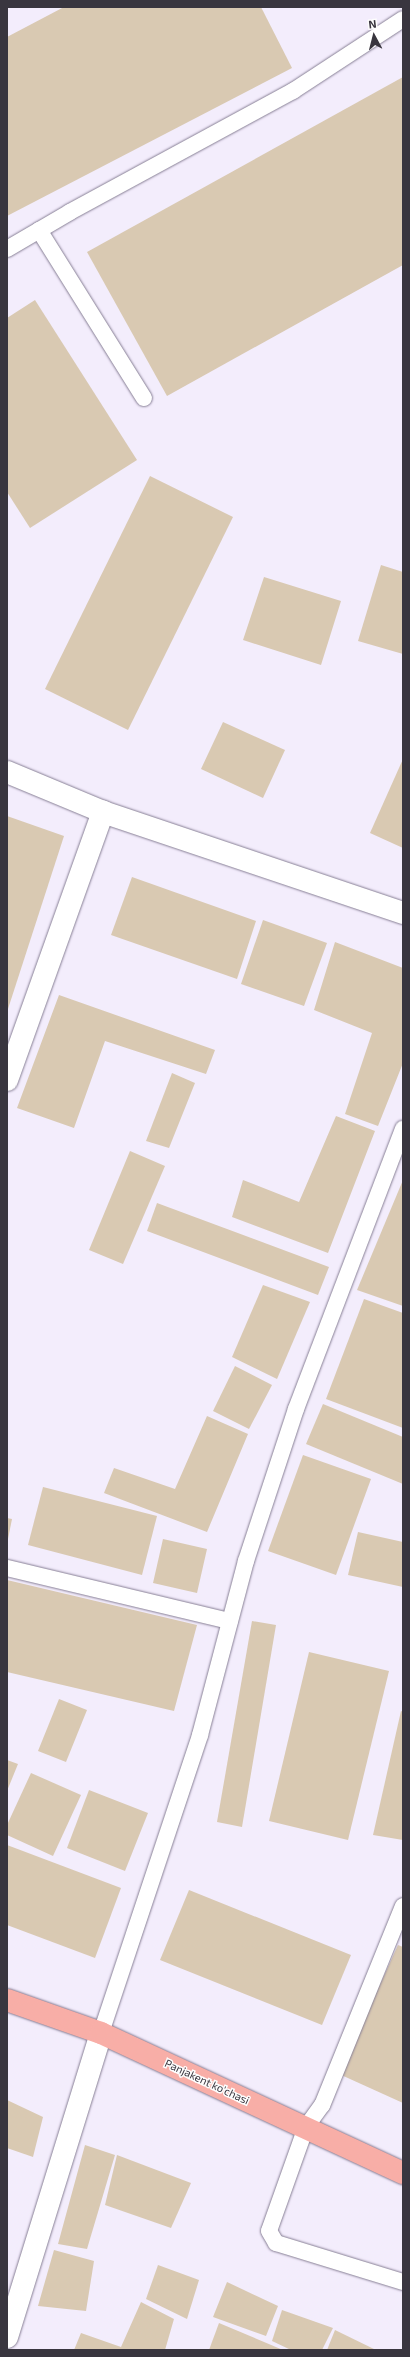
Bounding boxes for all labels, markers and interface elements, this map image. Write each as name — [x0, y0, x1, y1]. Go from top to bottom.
north arrow — [354, 16, 394, 56]
text: N — [368, 17, 377, 31]
street label: Panjakent ko'chasi — [163, 2057, 251, 2107]

